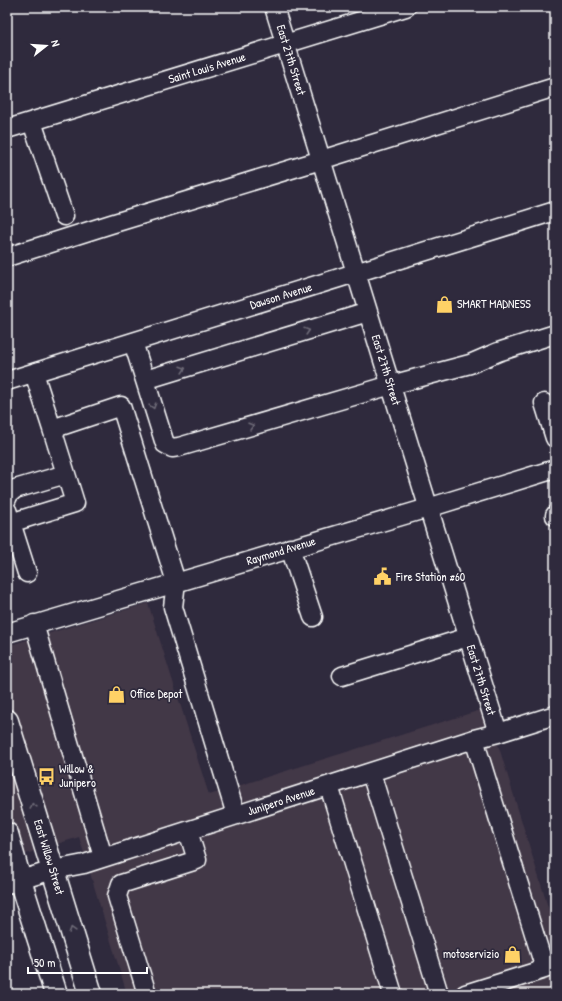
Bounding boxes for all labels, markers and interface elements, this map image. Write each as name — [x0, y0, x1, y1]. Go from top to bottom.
street label: East 27th Street — [273, 22, 311, 98]
north arrow — [26, 26, 66, 66]
text: N — [48, 38, 63, 48]
street label: Saint Louis Avenue — [166, 48, 248, 87]
street label: Dawson Avenue — [248, 278, 314, 313]
shop icon: SMART MADNESS — [434, 294, 454, 314]
place label: SMART MADNESS — [457, 295, 531, 312]
one-way arrow — [303, 327, 310, 336]
street label: East 27th Street — [368, 332, 406, 408]
one-way arrow — [179, 365, 186, 374]
one-way arrow — [148, 402, 157, 409]
one-way arrow — [247, 422, 254, 431]
street label: Raymond Avenue — [244, 532, 318, 569]
public building icon: Fire Station #60 — [373, 567, 393, 587]
place label: Fire Station #60 — [395, 568, 465, 585]
street label: East 27th Street — [463, 642, 501, 718]
shop icon: Office Depot — [107, 684, 127, 704]
place label: Office Depot — [130, 685, 183, 702]
place label: Willow & Junipero — [59, 760, 96, 791]
bus stop icon: Willow & Junipero — [36, 766, 56, 786]
street label: Junipero Avenue — [245, 782, 317, 819]
one-way arrow — [29, 803, 38, 810]
street label: East Willow Street — [30, 817, 69, 897]
one-way arrow — [68, 927, 77, 934]
shop icon: motoservizio — [502, 944, 522, 964]
place label: motoservizio — [443, 945, 499, 962]
scale bar — [28, 949, 147, 975]
text: 50 m — [34, 954, 55, 971]

